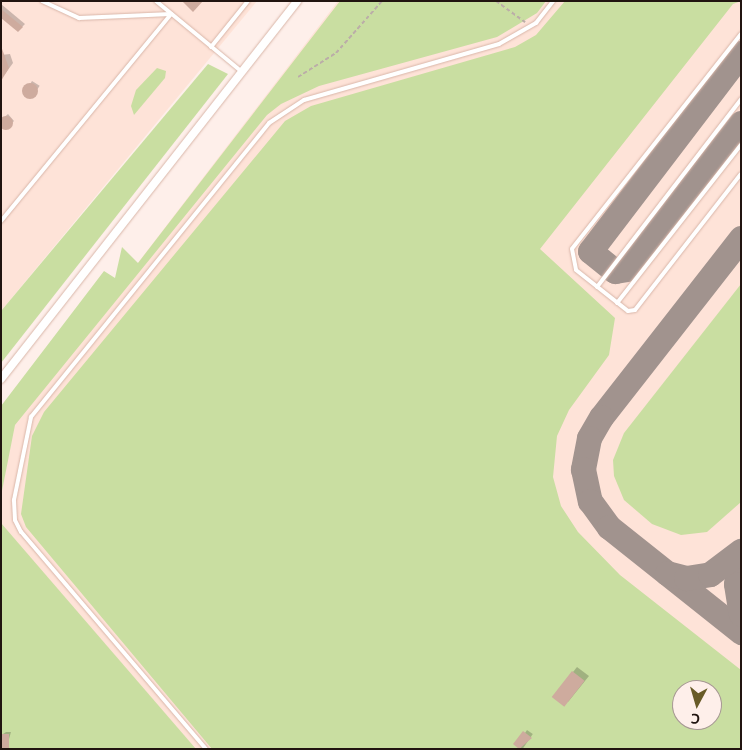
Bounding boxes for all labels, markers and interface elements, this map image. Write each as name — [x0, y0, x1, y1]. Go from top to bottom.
north arrow — [672, 680, 722, 730]
text: С — [690, 711, 701, 727]

